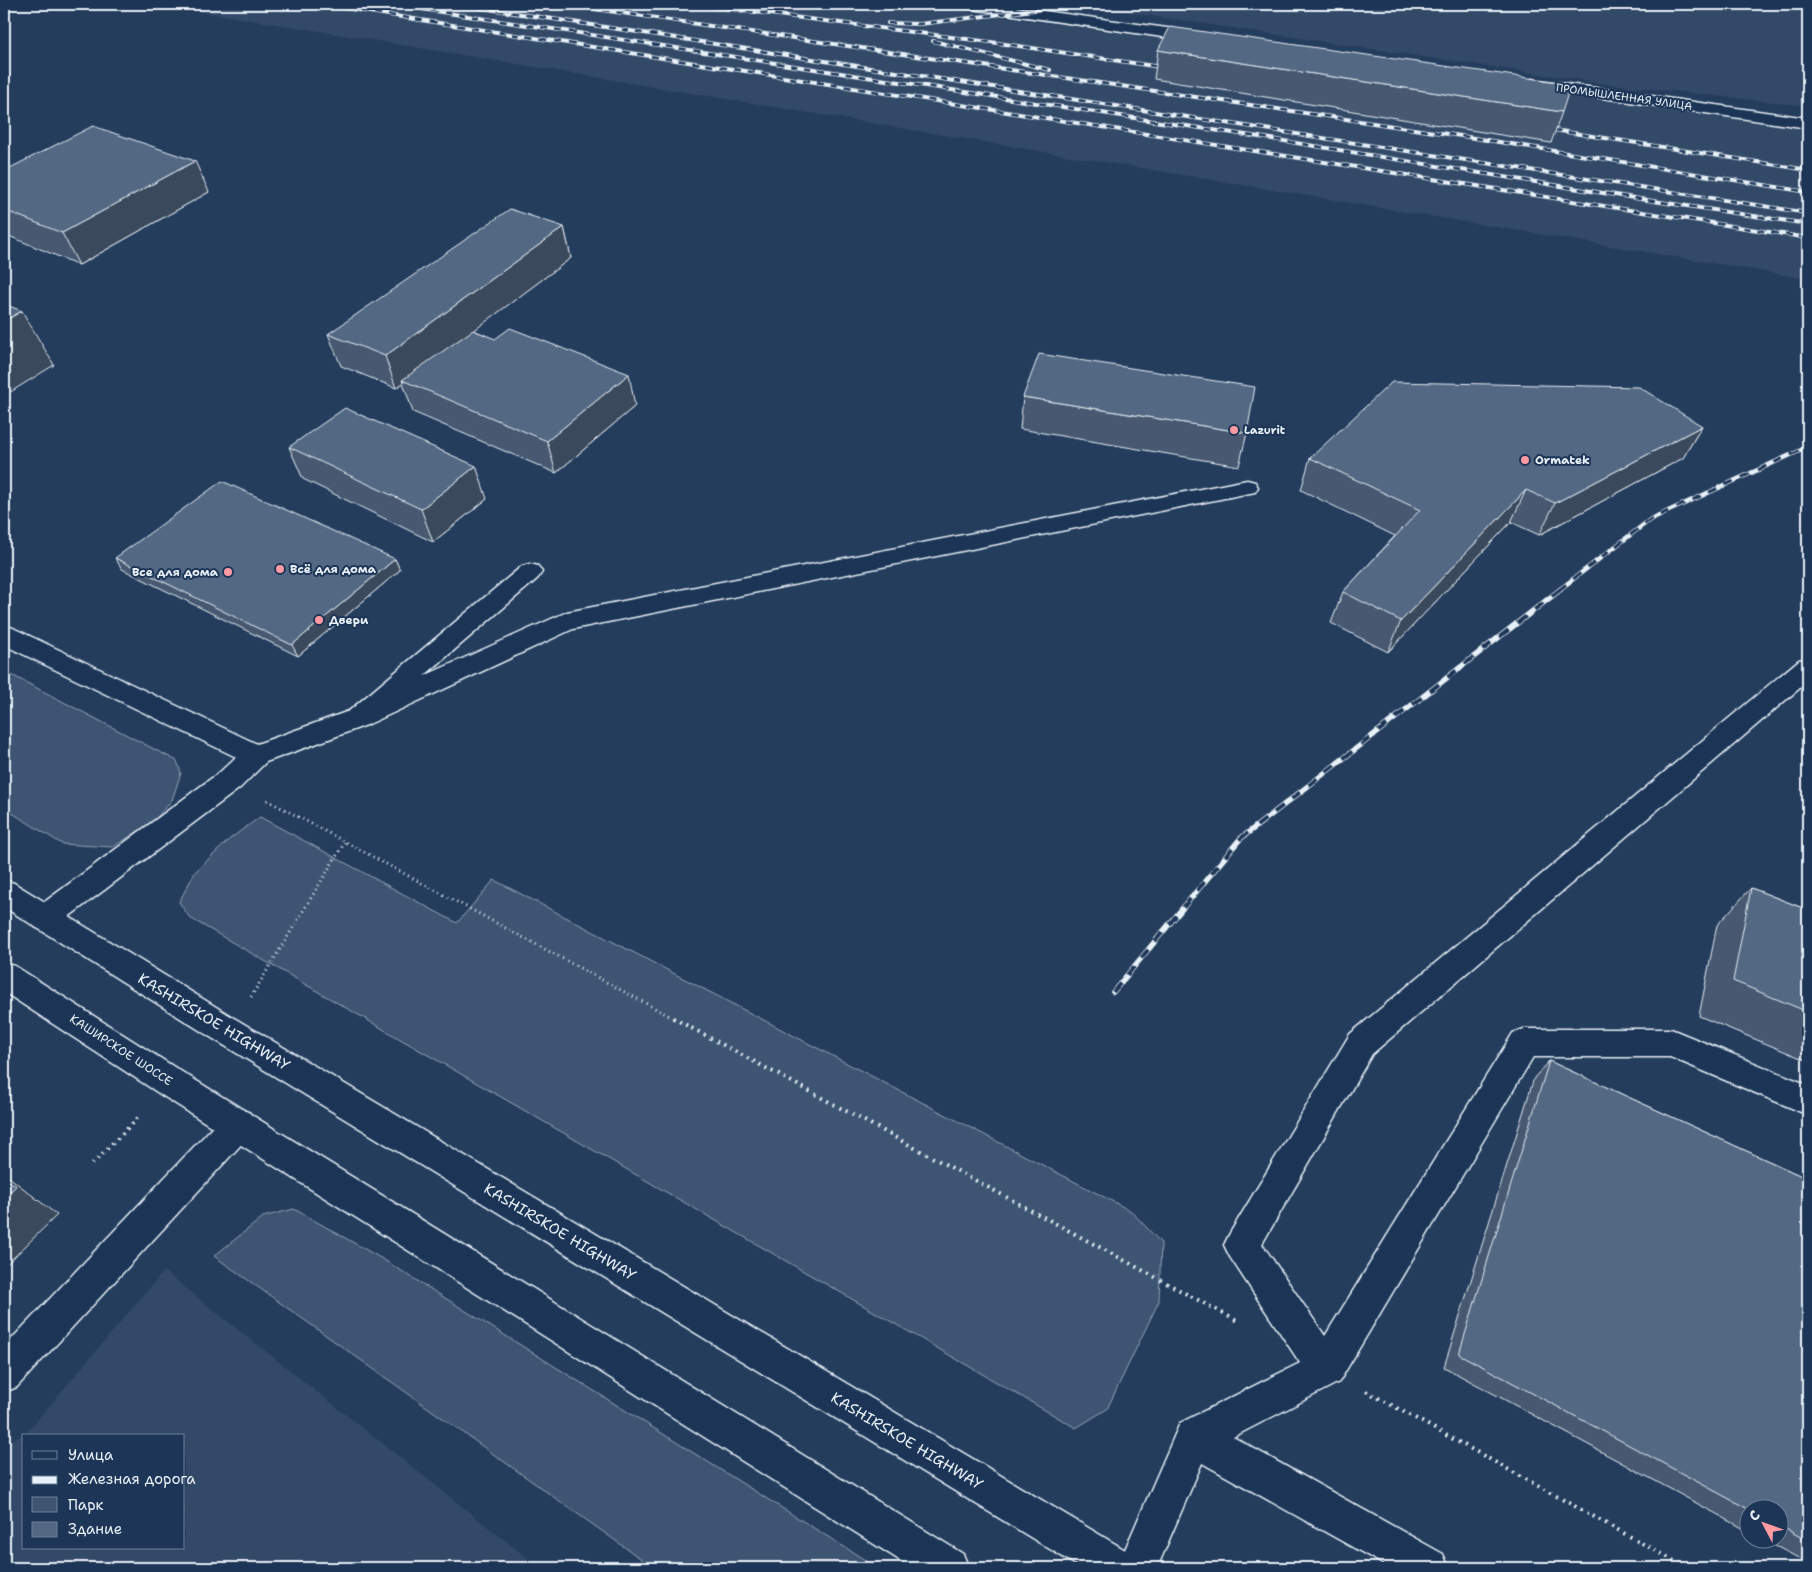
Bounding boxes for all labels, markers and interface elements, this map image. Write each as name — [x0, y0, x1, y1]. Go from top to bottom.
street label: ПРОМЫШЛЕННАЯ УЛИЦА — [1555, 80, 1693, 114]
place label: Lazurit — [1244, 423, 1286, 438]
marker: Lazurit — [1228, 424, 1240, 436]
place label: Ormatek — [1535, 452, 1590, 468]
marker: Ormatek — [1519, 454, 1531, 466]
place label: Всё для дома — [290, 561, 377, 577]
marker: Всё для дома — [274, 563, 286, 575]
place label: Все для дома — [132, 564, 219, 580]
marker: Все для дома — [222, 566, 234, 578]
place label: Двери — [329, 612, 369, 628]
marker: Двери — [313, 614, 325, 626]
street label: KASHIRSKOE HIGHWAY — [134, 969, 294, 1075]
street label: КАШИРСКОЕ ШОССЕ — [66, 1011, 176, 1089]
street label: KASHIRSKOE HIGHWAY — [480, 1179, 640, 1285]
street label: KASHIRSKOE HIGHWAY — [827, 1388, 987, 1494]
legend — [22, 1434, 185, 1550]
text: Улица — [68, 1445, 114, 1465]
text: Железная дорога — [68, 1469, 196, 1489]
text: Парк — [68, 1495, 104, 1515]
north arrow — [1740, 1500, 1790, 1550]
text: С — [1745, 1506, 1764, 1525]
text: Здание — [68, 1519, 122, 1539]

